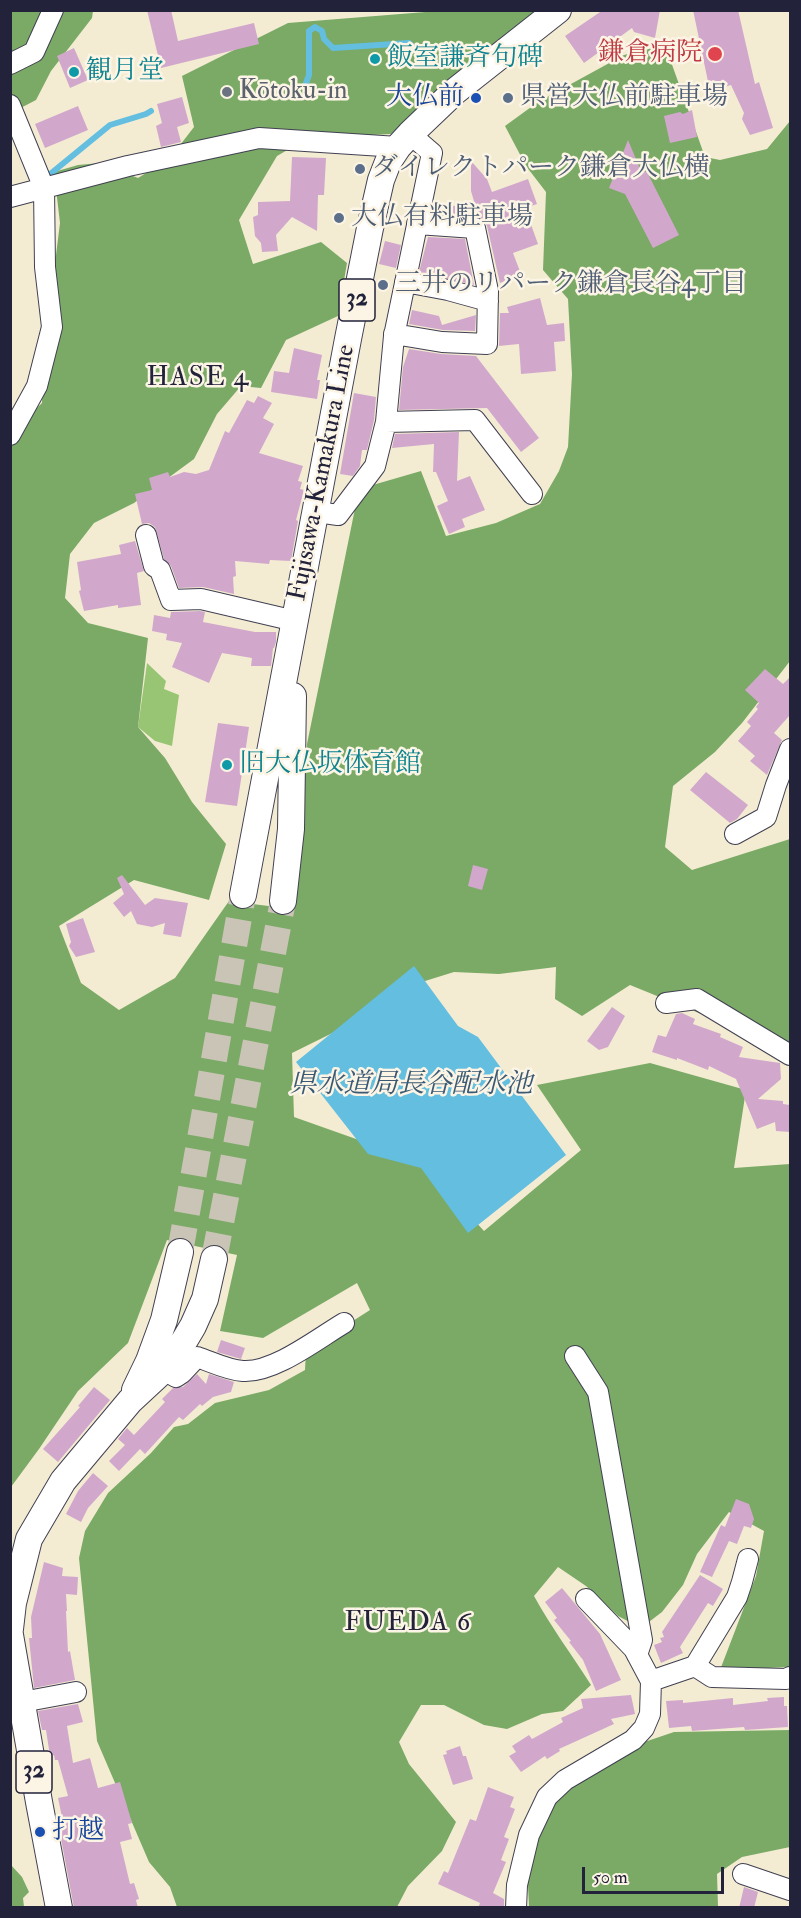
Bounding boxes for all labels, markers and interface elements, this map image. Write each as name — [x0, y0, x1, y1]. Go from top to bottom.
place label: 鎌倉病院 — [598, 38, 702, 70]
place label: 飯室謙斉句碑 — [387, 43, 543, 75]
marker: 鎌倉病院 — [706, 45, 724, 63]
marker: 飯室謙斉句碑 — [368, 52, 382, 66]
place label: 観月堂 — [86, 56, 164, 88]
marker: 観月堂 — [67, 65, 81, 79]
place label: Kōtoku-in — [239, 76, 347, 108]
place label: 大仏前 — [386, 82, 464, 114]
place label: 県営大仏前駐車場 — [520, 82, 728, 114]
marker: Kōtoku-in — [220, 85, 234, 99]
marker: 大仏前 — [469, 91, 483, 105]
marker: 県営大仏前駐車場 — [501, 91, 515, 105]
place label: ダイレクトパーク鎌倉大仏横 — [372, 153, 710, 185]
marker: ダイレクトパーク鎌倉大仏横 — [353, 162, 367, 176]
place label: 大仏有料駐車場 — [351, 202, 533, 234]
marker: 大仏有料駐車場 — [332, 211, 346, 225]
place label: 三井のリパーク鎌倉長谷4丁目 — [395, 269, 747, 301]
marker: 三井のリパーク鎌倉長谷4丁目 — [376, 278, 390, 292]
road number: 32 — [339, 279, 375, 321]
street label: Fujisawa-Kamakura Line — [283, 342, 363, 604]
district label: HASE 4 — [147, 363, 249, 395]
place label: 旧大仏坂体育館 — [239, 749, 421, 781]
marker: 旧大仏坂体育館 — [220, 758, 234, 772]
water label: 県水道局長谷配水池 — [290, 1070, 532, 1102]
district label: FUEDA 6 — [344, 1608, 472, 1640]
road number: 32 — [16, 1751, 52, 1793]
place label: 打越 — [52, 1816, 104, 1848]
marker: 打越 — [33, 1825, 47, 1839]
scale bar — [585, 1855, 728, 1893]
text: 50 m — [593, 1866, 628, 1889]

